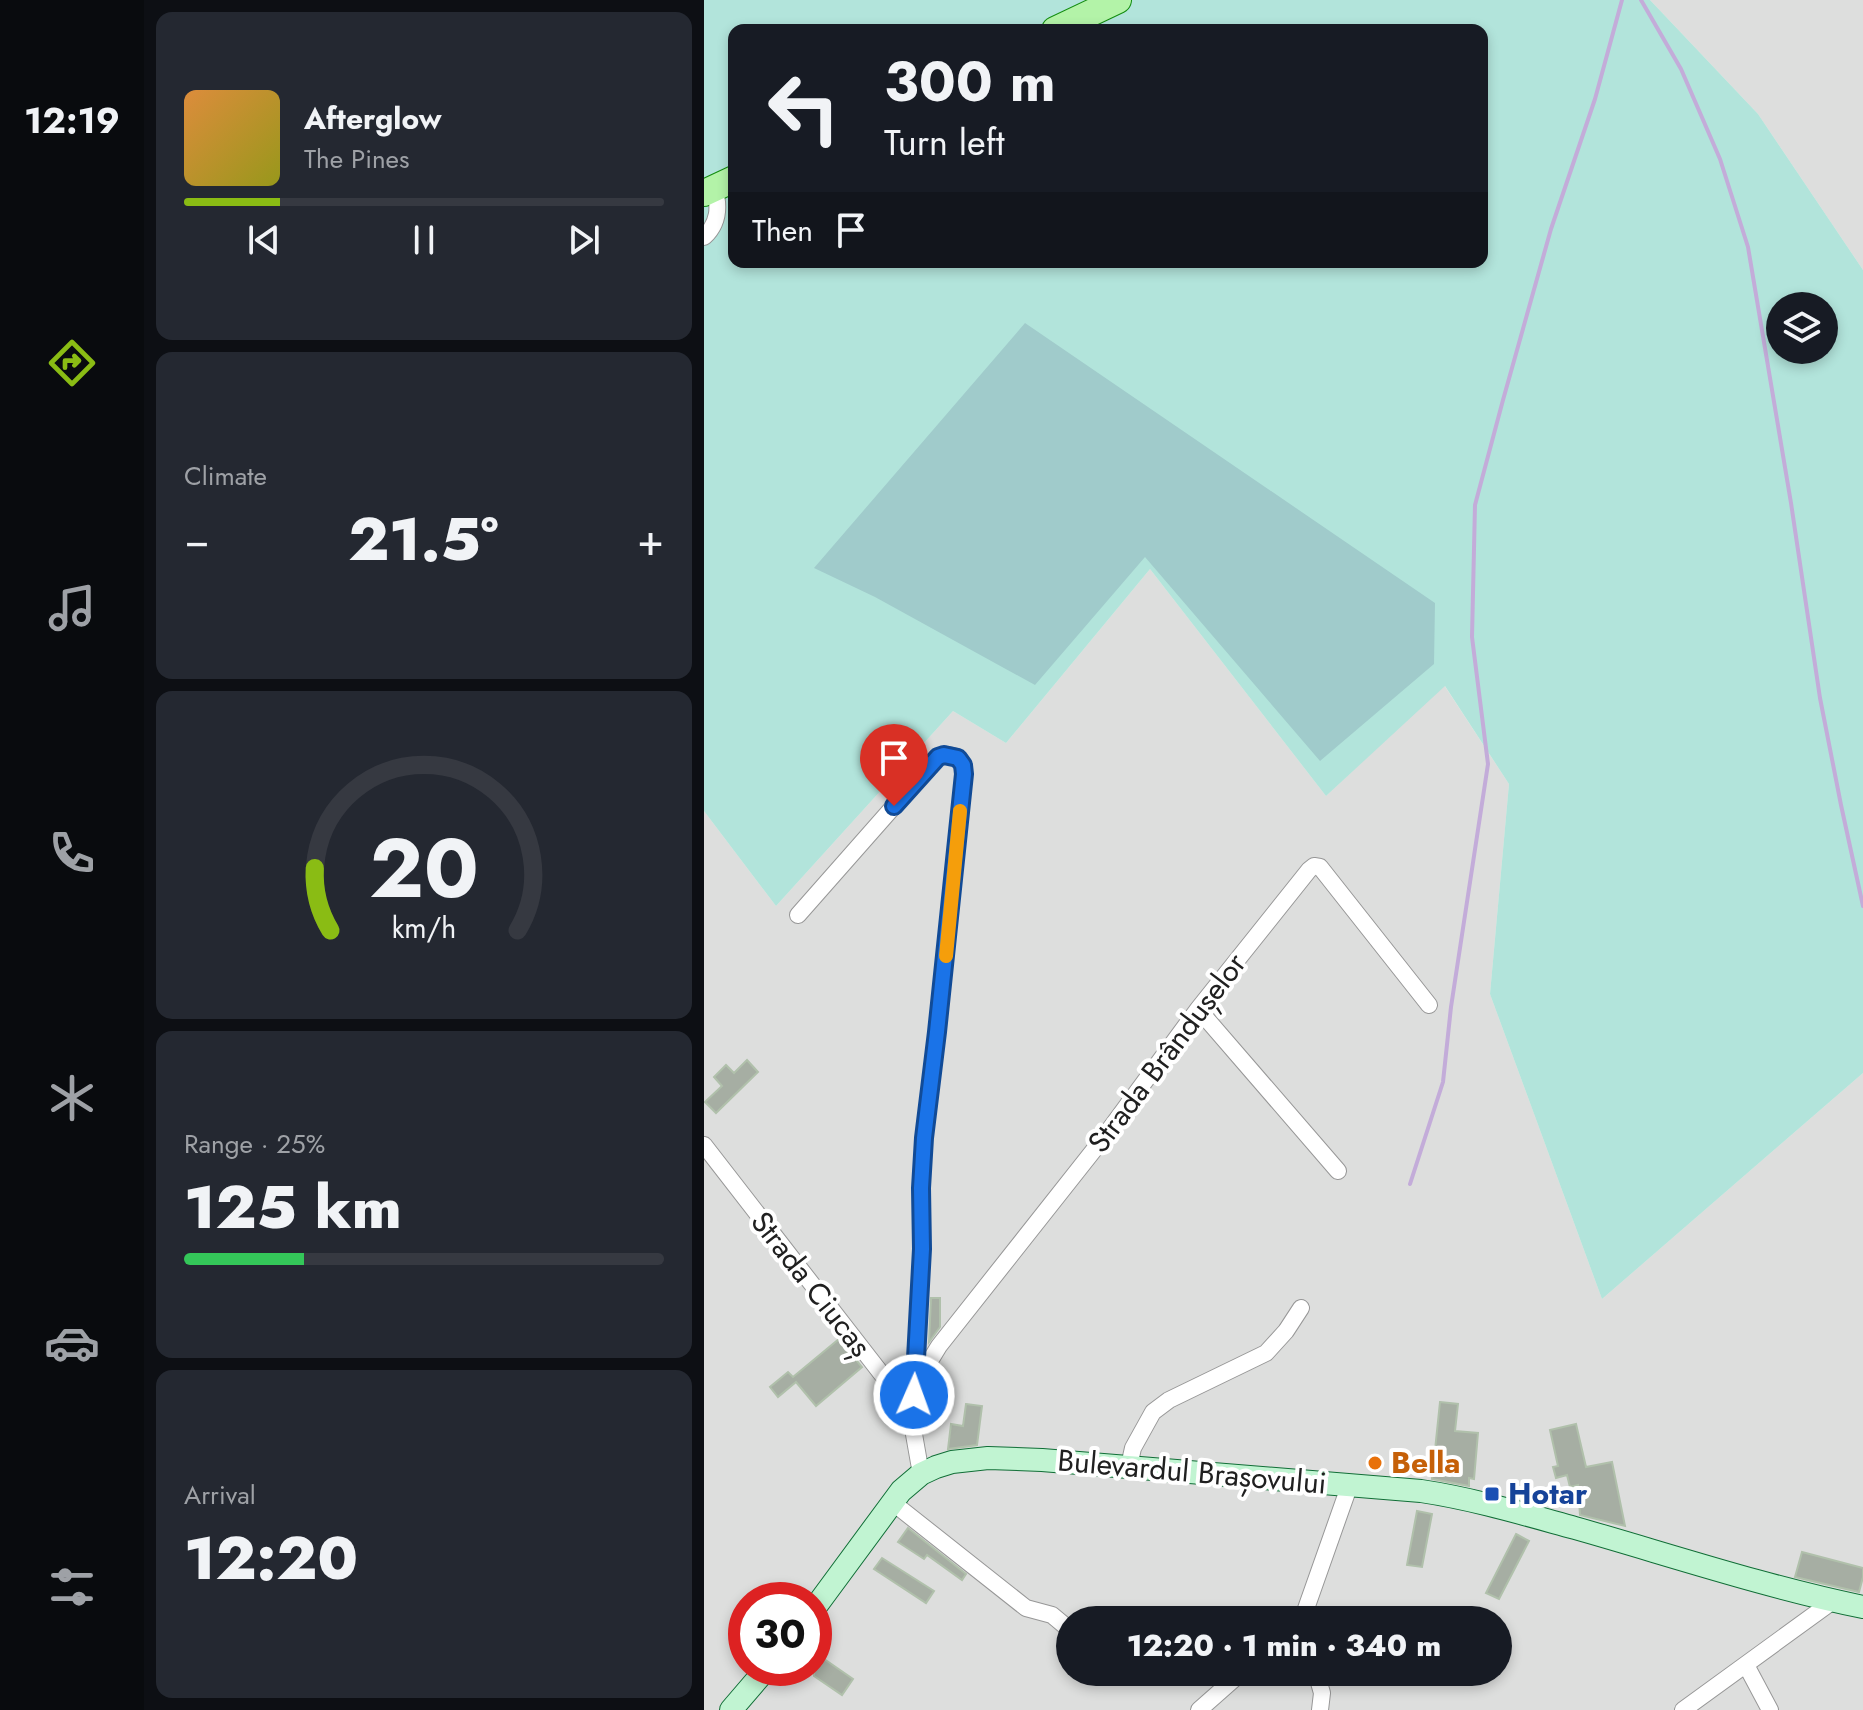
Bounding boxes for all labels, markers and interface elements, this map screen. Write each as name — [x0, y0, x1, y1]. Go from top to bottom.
text: 300 m — [884, 41, 1056, 122]
icon: left — [752, 56, 856, 160]
text: 12:19 — [24, 94, 120, 146]
text: Afterglow — [304, 97, 441, 140]
text: Turn left — [884, 116, 1005, 168]
text: The Pines — [304, 140, 409, 178]
icon: arrive — [829, 208, 873, 252]
text: Then — [752, 209, 813, 252]
icon: previous — [242, 218, 286, 262]
icon: pause — [402, 218, 446, 262]
icon: next — [562, 218, 606, 262]
map controls — [1766, 292, 1838, 364]
button: layers — [1766, 292, 1838, 364]
icon: directions — [44, 335, 100, 391]
text: Climate — [184, 457, 267, 495]
text: 21.5° — [348, 496, 499, 583]
text: − — [184, 508, 210, 572]
text: + — [637, 508, 664, 572]
icon: music — [44, 580, 100, 636]
pin — [860, 724, 928, 806]
icon: arrive — [872, 736, 916, 780]
text: 20 — [369, 808, 479, 928]
icon: phone — [44, 825, 100, 881]
text: km/h — [392, 907, 456, 949]
street label: Strada Brândușelor — [1077, 943, 1256, 1162]
icon: climate — [44, 1070, 100, 1126]
text: Range · 25% — [184, 1125, 325, 1163]
text: 125 km — [184, 1164, 402, 1251]
street label: Strada Ciucaș — [741, 1202, 882, 1365]
icon: car — [44, 1315, 100, 1371]
position arrow — [872, 1353, 956, 1437]
street label: Bulevardul Brașovului — [1056, 1438, 1328, 1505]
place label: Bella — [1391, 1441, 1460, 1484]
marker: Bella — [1366, 1454, 1384, 1472]
place label: Hotar — [1508, 1472, 1588, 1515]
text: Arrival — [184, 1476, 256, 1514]
marker: Hotar — [1483, 1485, 1501, 1503]
text: 12:20 — [184, 1515, 358, 1602]
icon: filters — [44, 1559, 100, 1615]
speed limit sign: 30 — [728, 1582, 832, 1686]
text: 12:20 · 1 min · 340 m — [1127, 1624, 1441, 1667]

